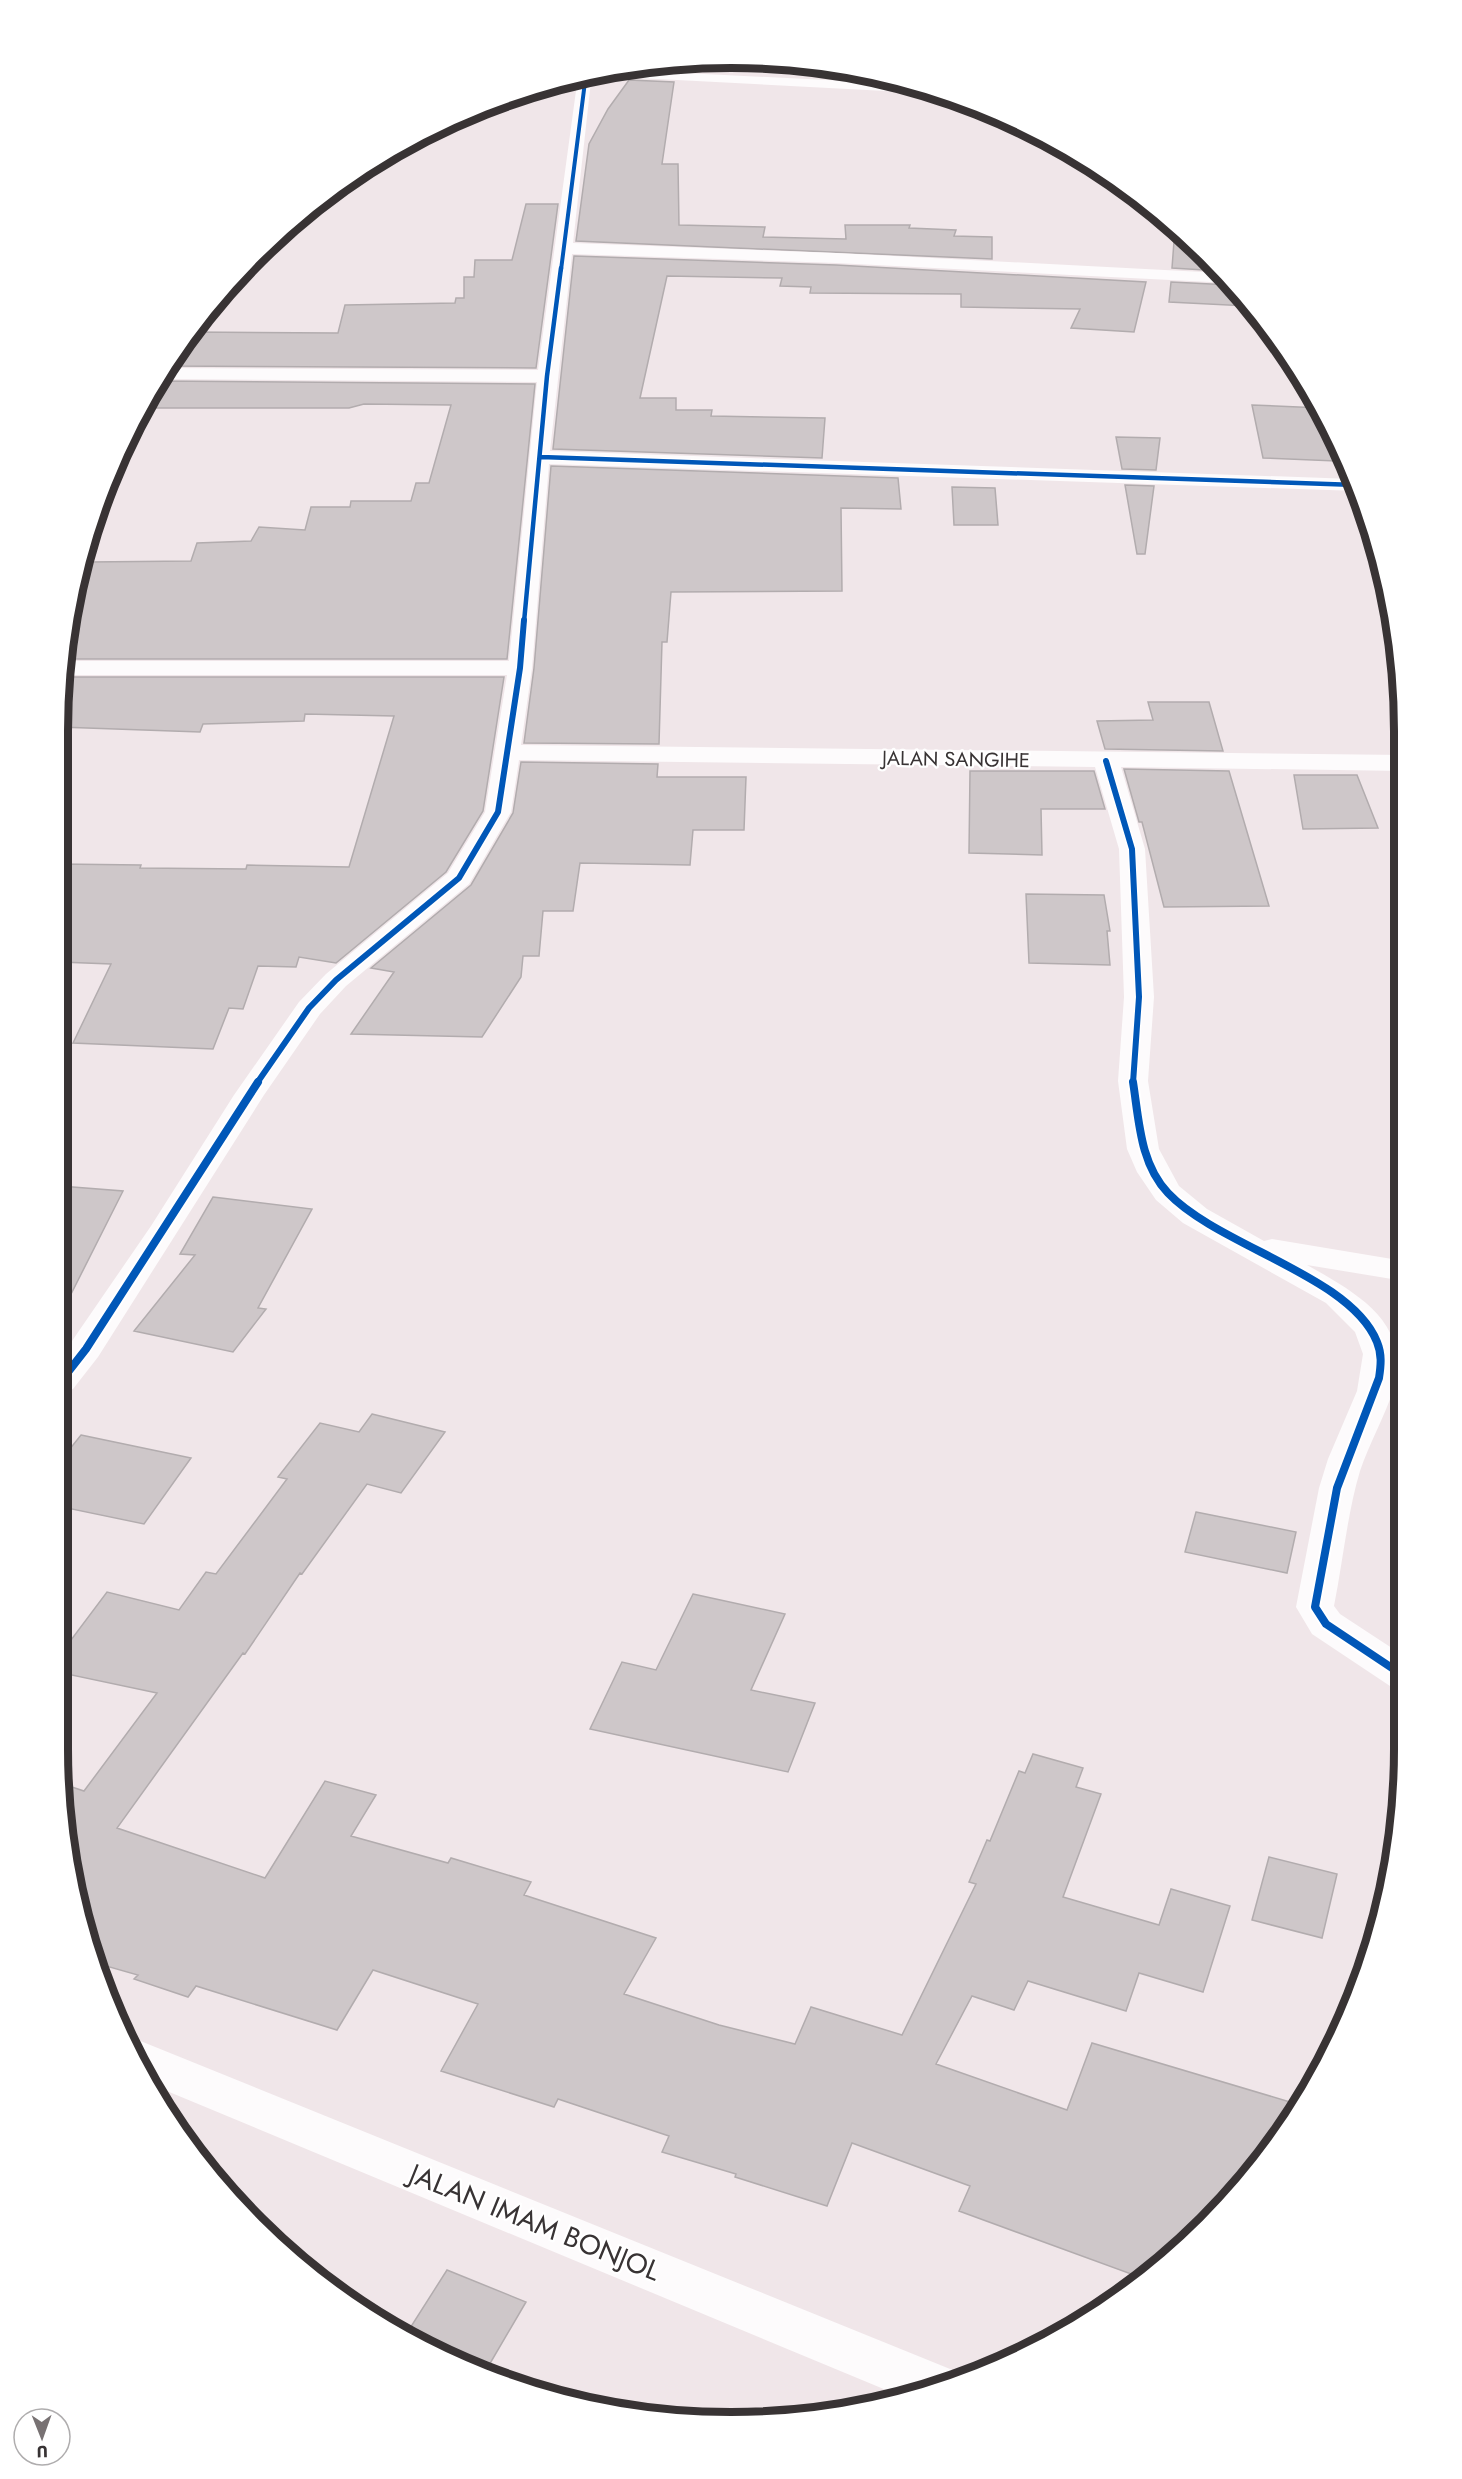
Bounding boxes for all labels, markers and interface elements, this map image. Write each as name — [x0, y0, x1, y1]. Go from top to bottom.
street label: JALAN SANGIHE — [879, 744, 1030, 775]
street label: JALAN IMAM BONJOL — [400, 2152, 667, 2292]
north arrow — [12, 2407, 72, 2467]
text: U — [36, 2440, 48, 2463]

